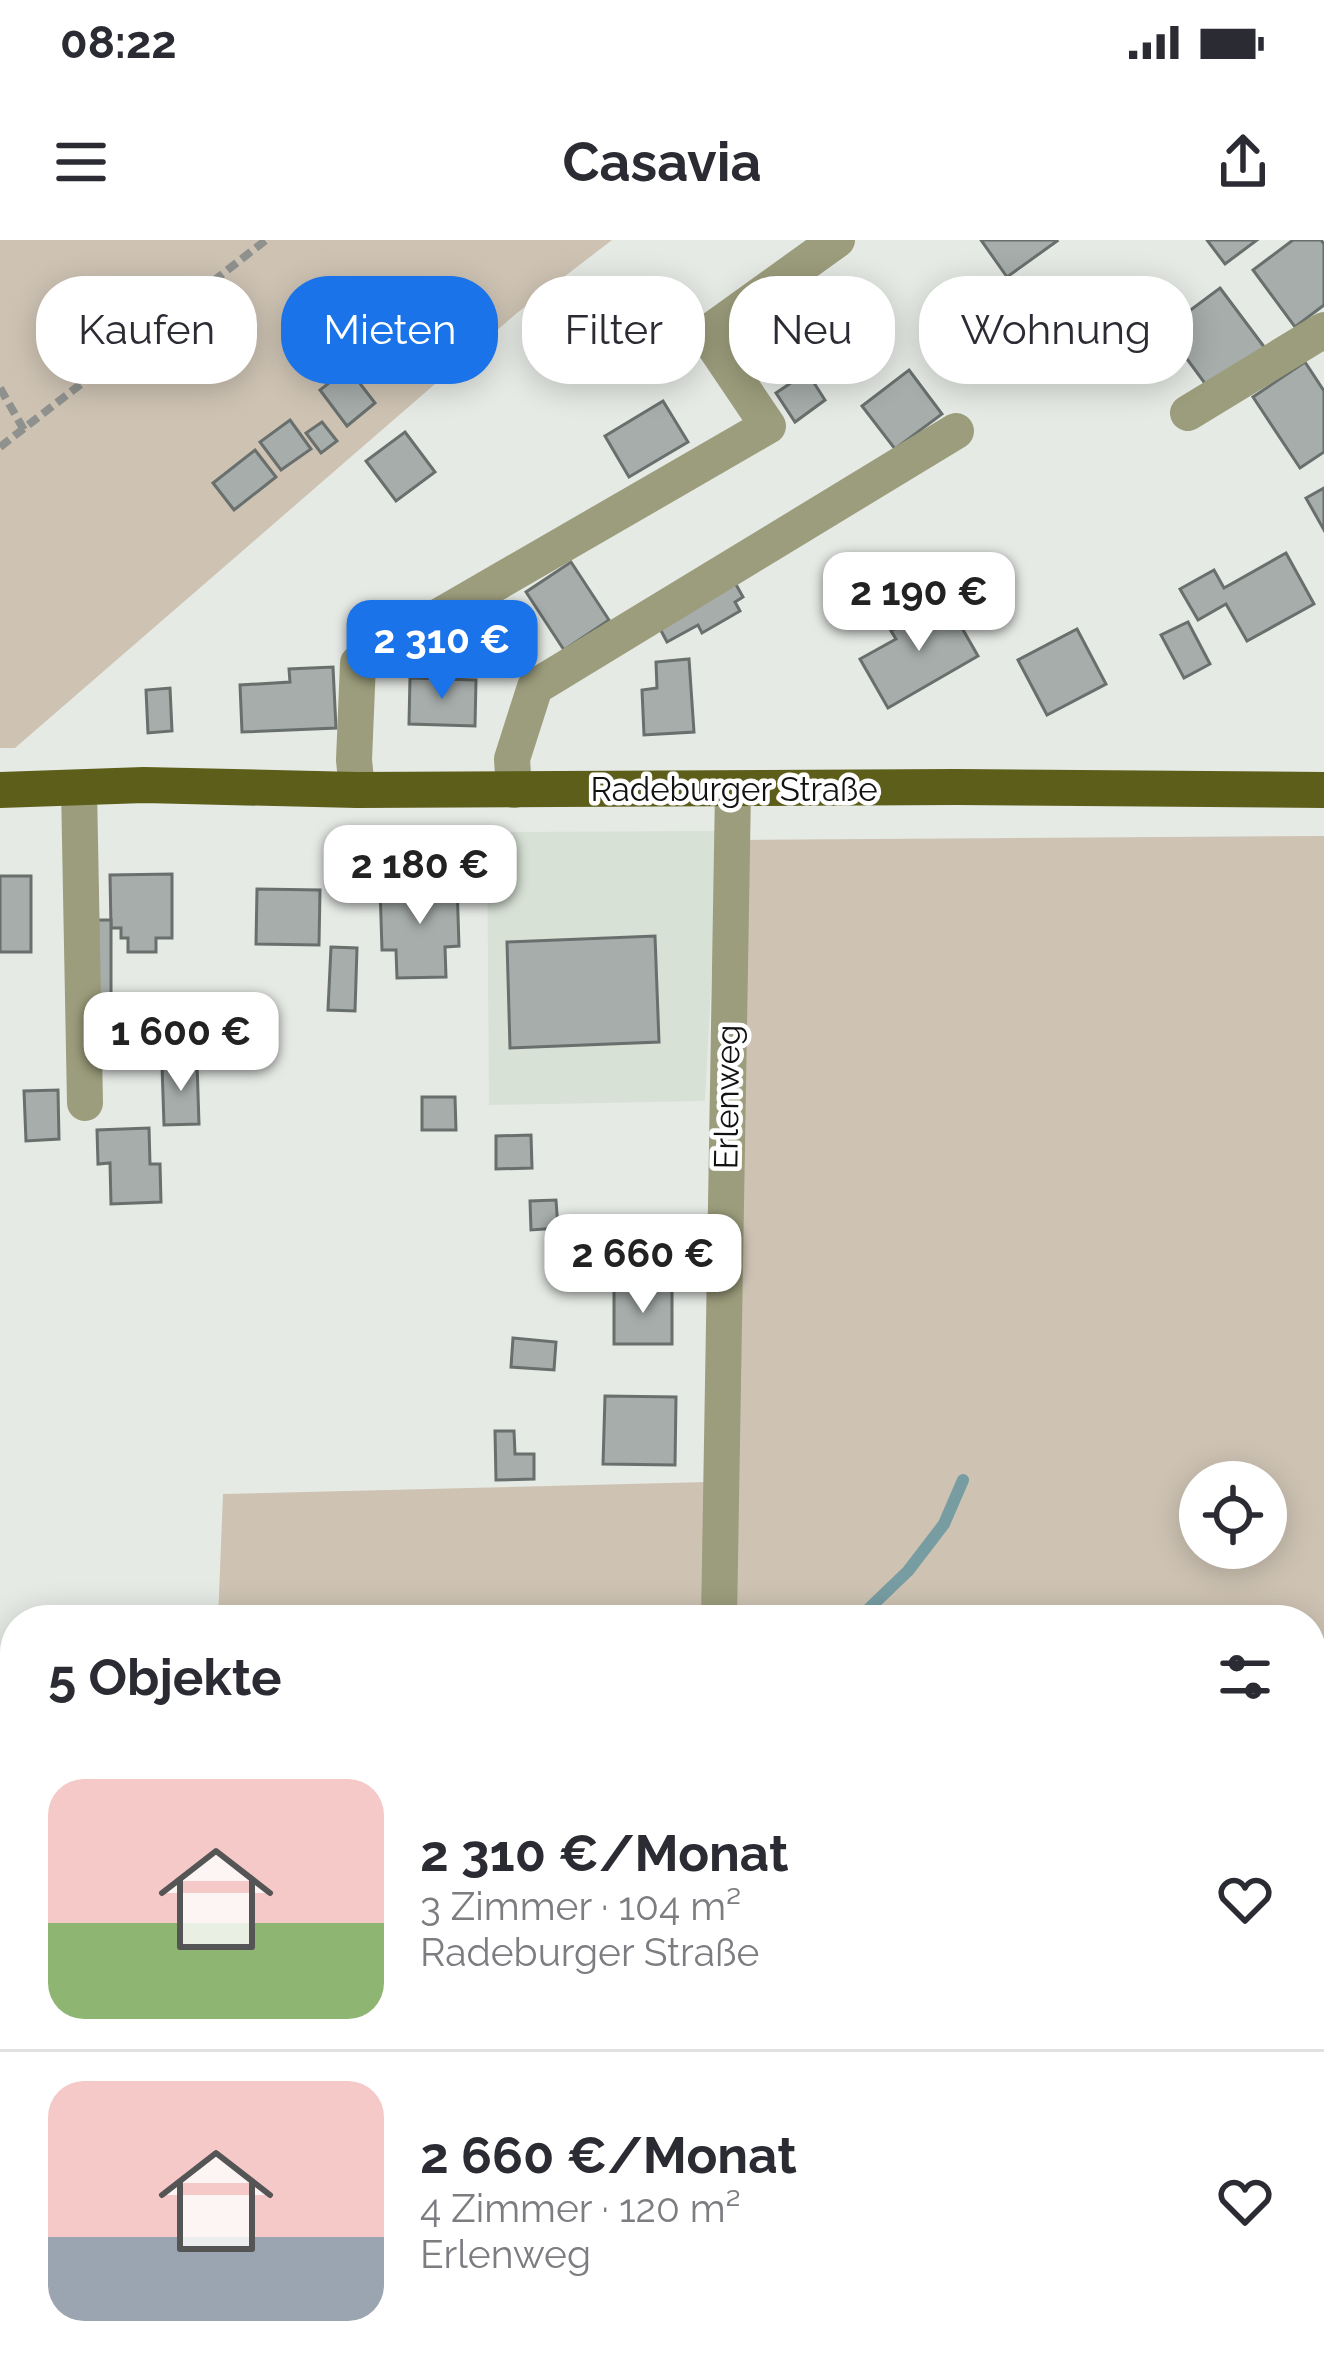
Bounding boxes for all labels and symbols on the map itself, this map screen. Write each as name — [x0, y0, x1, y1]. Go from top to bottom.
pin: 2 190 € — [808, 552, 1030, 654]
pin: 2 310 € — [331, 600, 553, 702]
street label: Radeburger Straße — [590, 770, 878, 809]
pin: 2 180 € — [309, 825, 531, 927]
pin: 1 600 € — [70, 992, 292, 1094]
street label: Erlenweg — [706, 1024, 748, 1170]
pin: 2 660 € — [532, 1214, 754, 1316]

